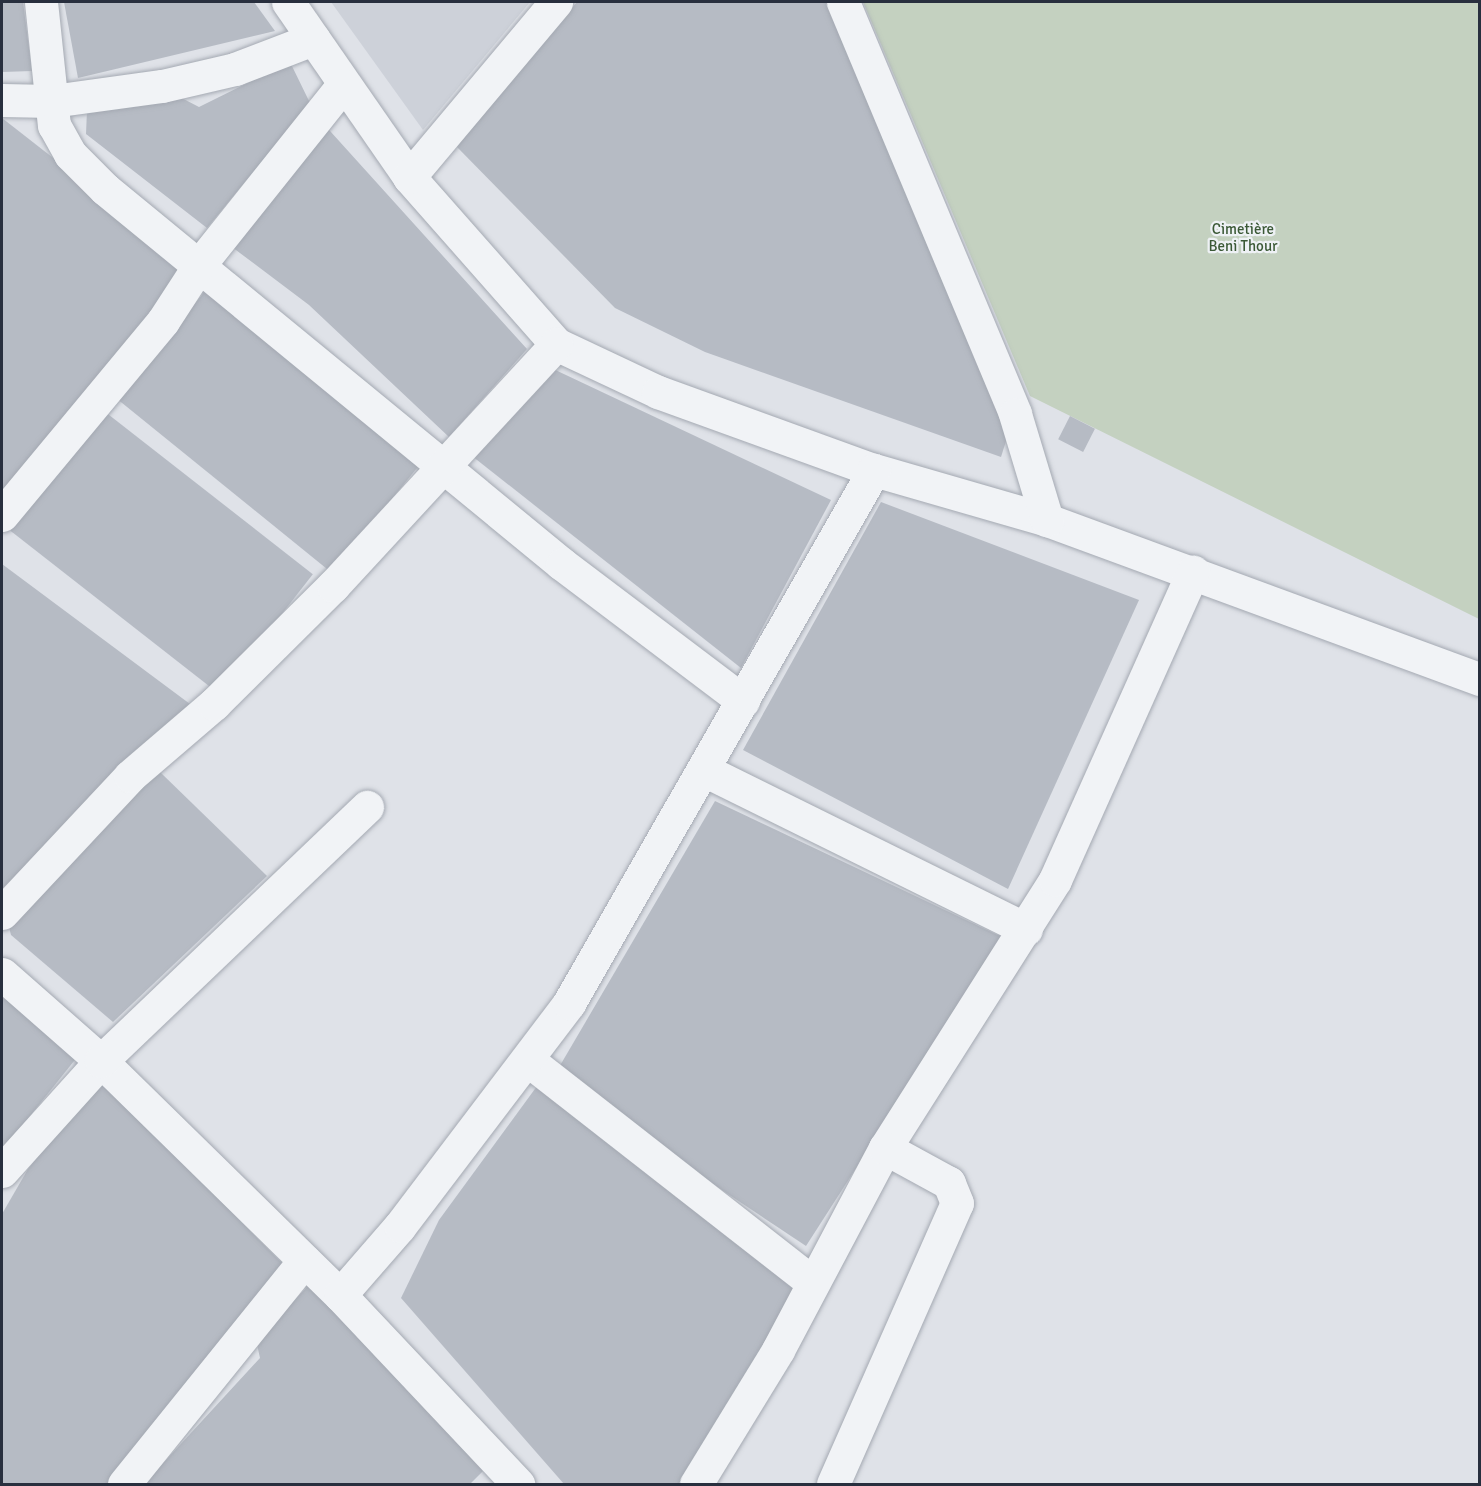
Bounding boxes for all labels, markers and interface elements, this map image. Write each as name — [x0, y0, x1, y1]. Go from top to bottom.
park label: Cimetière Beni Thour — [1208, 220, 1278, 255]

